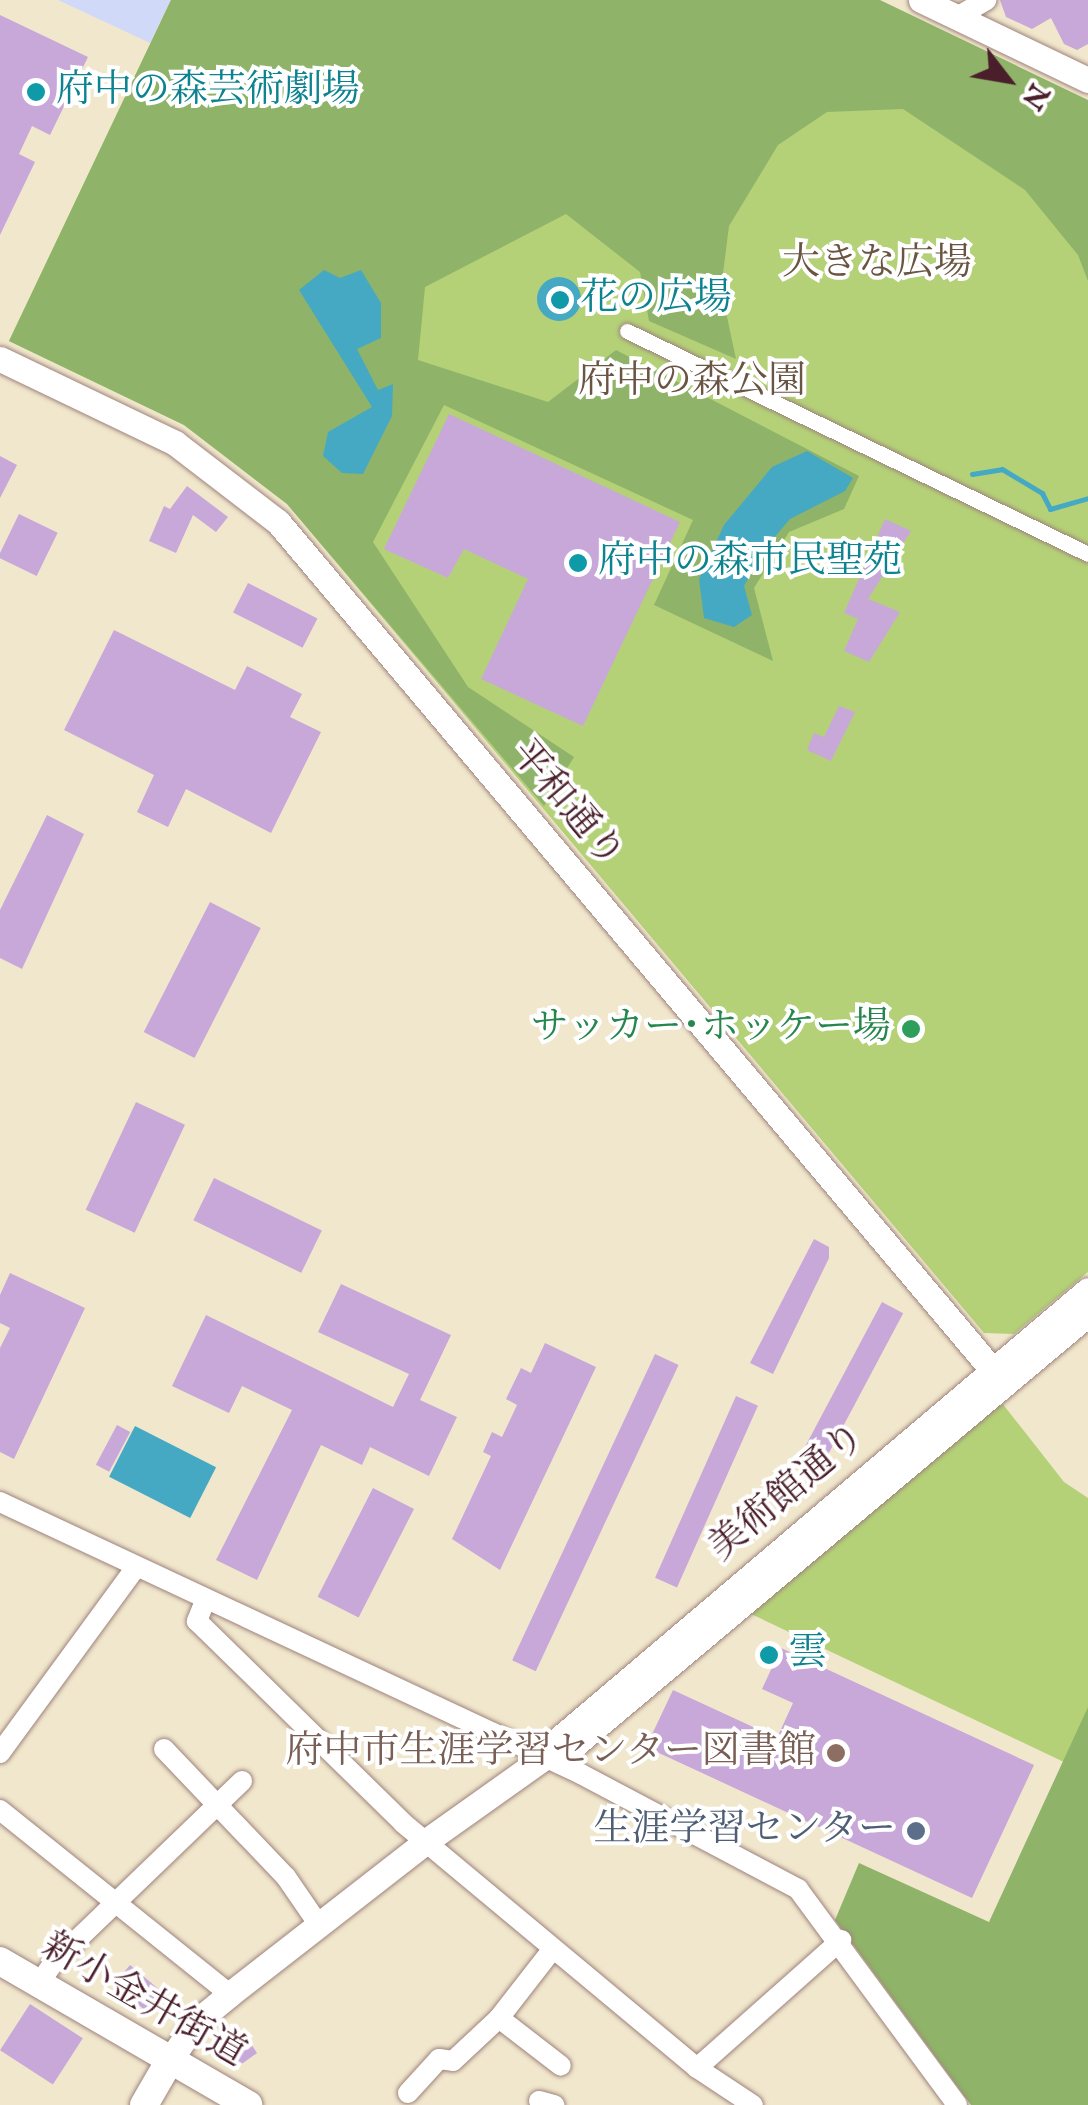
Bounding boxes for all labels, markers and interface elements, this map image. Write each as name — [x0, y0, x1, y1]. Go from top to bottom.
north arrow — [958, 30, 1058, 130]
place label: 府中の森芸術劇場 — [56, 69, 360, 115]
text: N — [1013, 76, 1055, 115]
marker: 府中の森芸術劇場 — [25, 81, 47, 103]
park label: 大きな広場 — [782, 242, 972, 288]
place label: 花の広場 — [580, 277, 732, 323]
marker: 花の広場 — [549, 289, 571, 311]
park label: 府中の森公園 — [578, 360, 806, 406]
place label: 府中の森市民聖苑 — [598, 540, 902, 586]
marker: 府中の森市民聖苑 — [567, 552, 589, 574]
street label: 平和通り — [500, 732, 632, 878]
place label: サッカー･ホッケー場 — [530, 1006, 891, 1052]
marker: サッカー･ホッケー場 — [900, 1018, 922, 1040]
street label: 美術館通り — [701, 1414, 875, 1572]
place label: 雲 — [789, 1632, 827, 1678]
marker: 雲 — [758, 1644, 780, 1666]
place label: 府中市生涯学習センター図書館 — [284, 1730, 816, 1776]
marker: 府中市生涯学習センター図書館 — [825, 1742, 847, 1764]
place label: 生涯学習センター — [592, 1808, 896, 1854]
marker: 生涯学習センター — [905, 1820, 927, 1842]
street label: 新小金井街道 — [33, 1924, 253, 2078]

